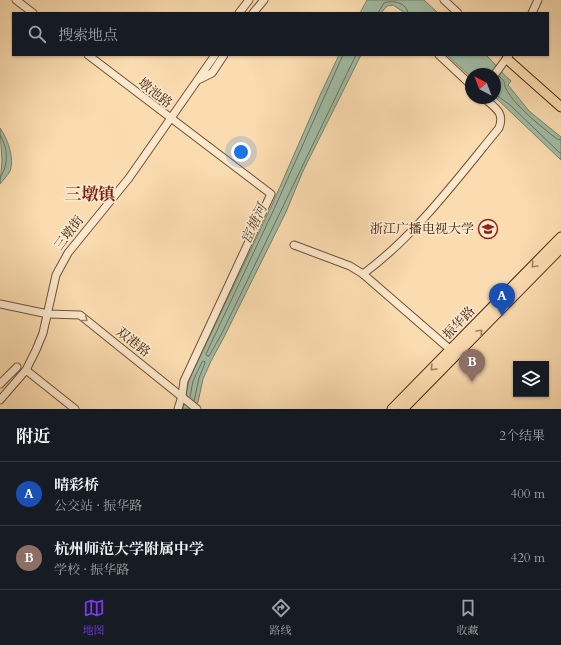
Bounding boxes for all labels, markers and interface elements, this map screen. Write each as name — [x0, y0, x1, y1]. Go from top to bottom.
search box — [12, 12, 549, 56]
icon: search — [26, 23, 48, 45]
text: 搜索地点 — [58, 25, 118, 45]
north arrow — [465, 68, 501, 104]
street label: 墩池路 — [134, 74, 176, 112]
your location — [231, 142, 251, 162]
district label: 三墩镇 — [65, 183, 116, 206]
water label: 宦塘河 — [237, 198, 273, 247]
street label: 三墩街 — [50, 212, 88, 254]
school or university icon: 浙江广播电视大学 — [477, 218, 499, 240]
place label: 浙江广播电视大学 — [370, 220, 474, 238]
one-way arrow — [531, 260, 539, 268]
pin: A — [489, 283, 515, 316]
street label: 振华路 — [439, 303, 479, 343]
one-way arrow — [81, 315, 88, 322]
street label: 双港路 — [112, 323, 154, 361]
one-way arrow — [475, 329, 483, 337]
pin: B — [459, 349, 485, 382]
map controls — [513, 361, 549, 397]
button: layers — [513, 361, 549, 397]
one-way arrow — [430, 363, 438, 371]
text: 附近 — [16, 425, 50, 448]
text: 2个结果 — [499, 427, 545, 445]
text: 晴彩桥 — [54, 475, 99, 495]
text: A — [24, 485, 34, 503]
text: 400 m — [511, 485, 545, 503]
text: 公交站 · 振华路 — [54, 497, 142, 515]
text: 杭州师范大学附属中学 — [54, 539, 204, 559]
text: B — [24, 549, 34, 567]
text: 420 m — [511, 549, 545, 567]
text: 学校 · 振华路 — [54, 561, 129, 579]
tab: 地图 — [83, 597, 105, 638]
tab: 路线 — [270, 597, 292, 638]
tab: 收藏 — [457, 597, 479, 638]

